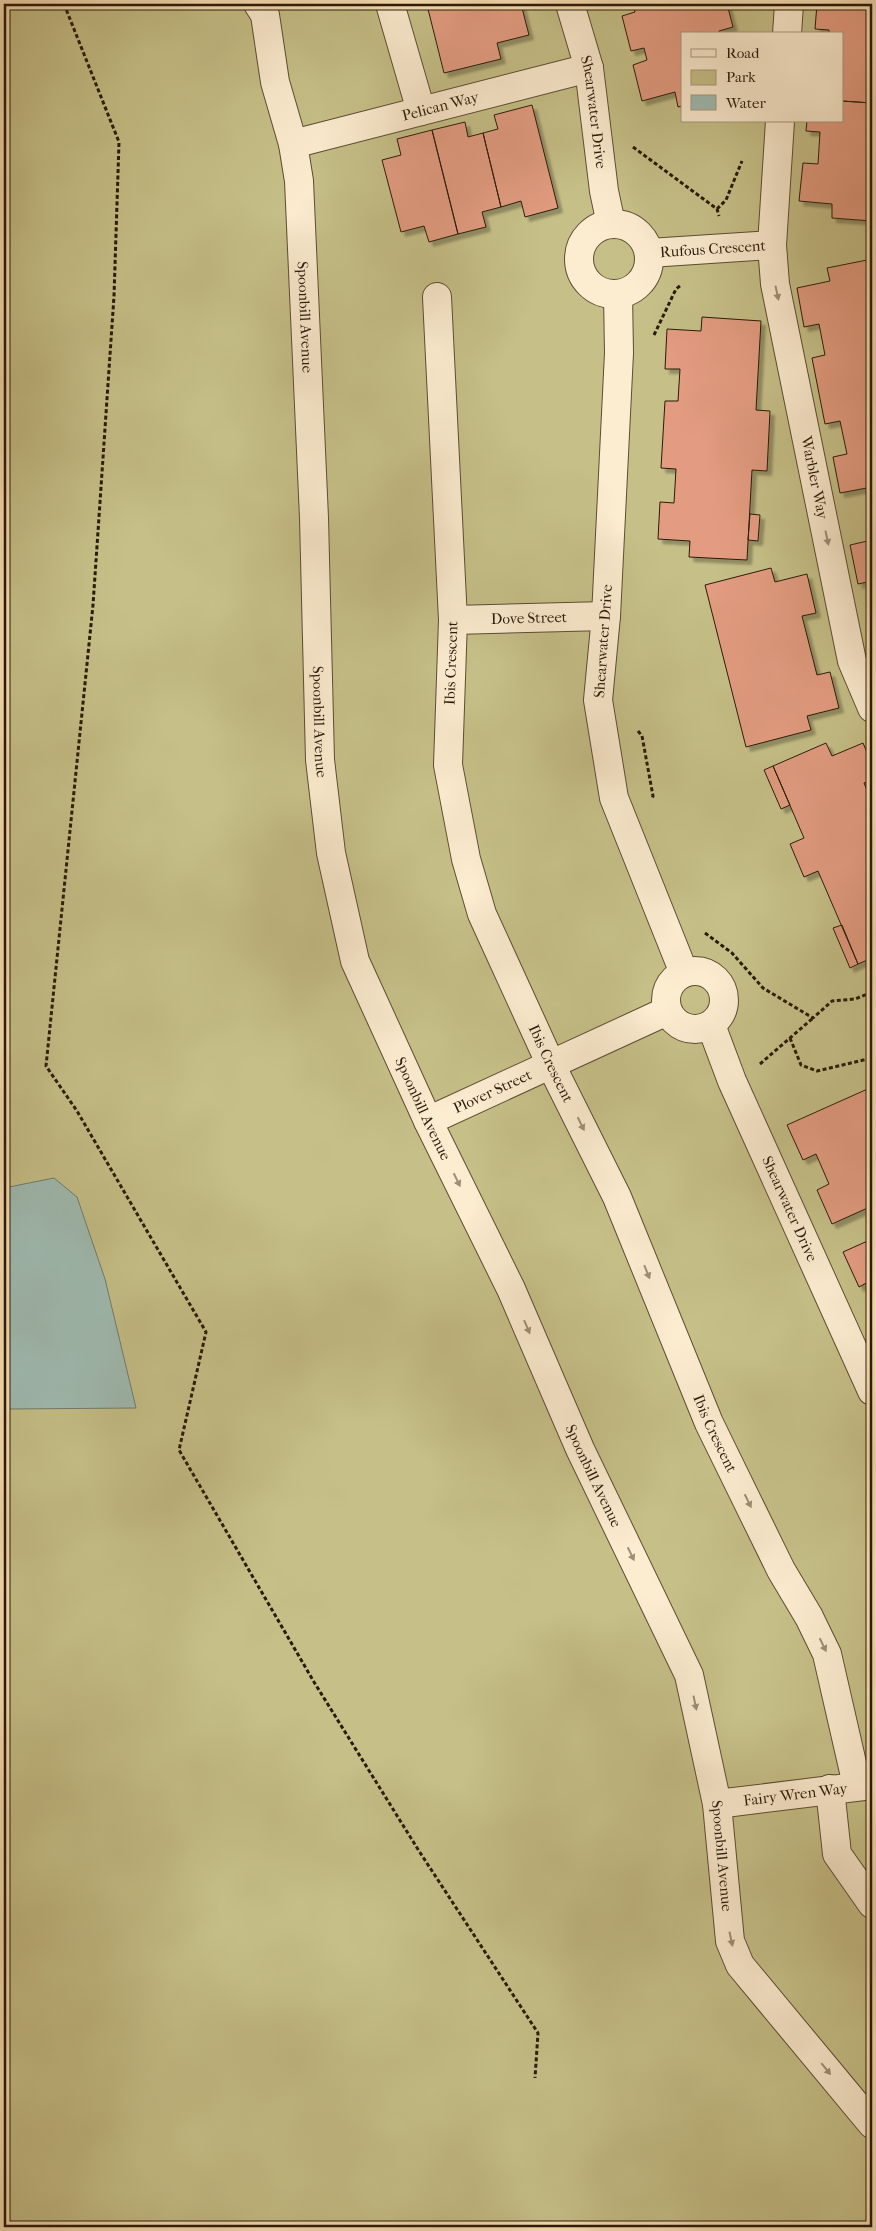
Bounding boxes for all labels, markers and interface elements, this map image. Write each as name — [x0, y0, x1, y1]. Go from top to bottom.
legend — [681, 32, 844, 122]
text: Road — [726, 44, 760, 62]
street label: Shearwater Drive — [577, 53, 610, 170]
text: Park — [726, 68, 756, 86]
street label: Pelican Way — [400, 87, 481, 125]
text: Water — [725, 94, 766, 112]
street label: Rufous Crescent — [659, 236, 767, 261]
street label: Spoonbill Avenue — [294, 261, 317, 374]
one-way arrow — [773, 286, 781, 302]
street label: Warbler Way — [797, 434, 832, 522]
one-way arrow — [823, 531, 831, 546]
street label: Shearwater Drive — [590, 583, 616, 698]
street label: Dove Street — [491, 608, 568, 628]
street label: Ibis Crescent — [441, 620, 461, 705]
street label: Spoonbill Avenue — [309, 666, 331, 779]
street label: Ibis Crescent — [525, 1022, 577, 1106]
street label: Spoonbill Avenue — [391, 1054, 455, 1164]
street label: Plover Street — [450, 1065, 535, 1117]
one-way arrow — [577, 1117, 585, 1132]
street label: Shearwater Drive — [758, 1153, 822, 1265]
one-way arrow — [453, 1173, 461, 1187]
one-way arrow — [644, 1265, 652, 1280]
one-way arrow — [524, 1320, 532, 1334]
street label: Ibis Crescent — [689, 1392, 741, 1476]
street label: Spoonbill Avenue — [561, 1422, 626, 1531]
one-way arrow — [744, 1494, 752, 1508]
one-way arrow — [627, 1547, 635, 1562]
one-way arrow — [819, 1638, 827, 1652]
one-way arrow — [691, 1695, 699, 1711]
street label: Fairy Wren Way — [742, 1779, 850, 1810]
street label: Spoonbill Avenue — [708, 1799, 736, 1913]
one-way arrow — [727, 1931, 735, 1947]
one-way arrow — [821, 2062, 832, 2075]

